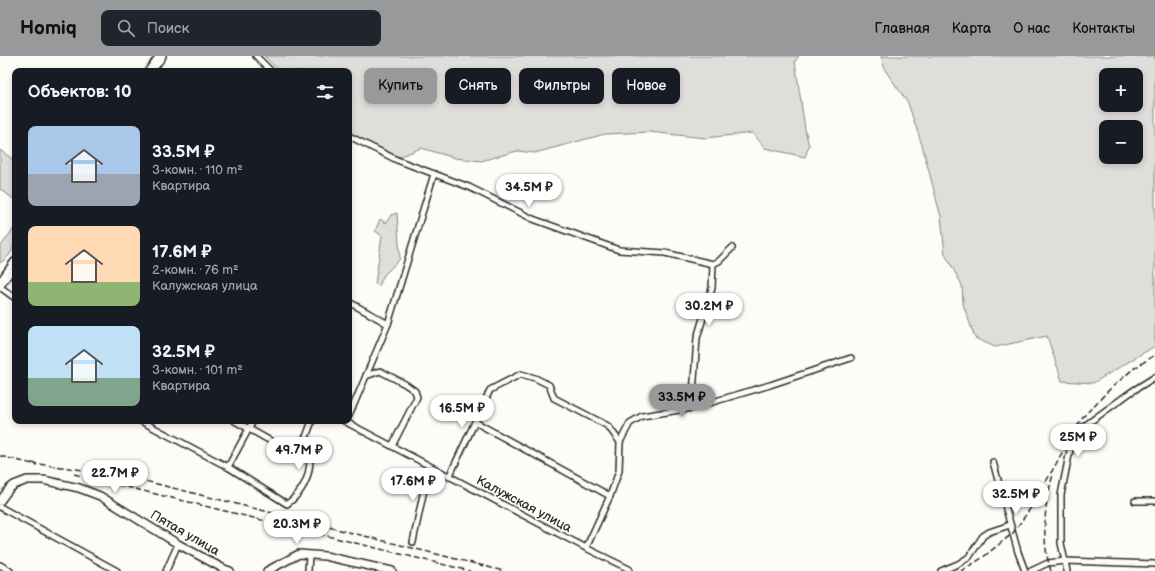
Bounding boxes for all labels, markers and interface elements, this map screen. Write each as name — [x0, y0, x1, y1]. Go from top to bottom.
search box — [101, 10, 381, 46]
text: Homiq — [20, 17, 77, 40]
icon: search — [115, 17, 137, 39]
text: Поиск — [147, 19, 189, 38]
text: Главная — [875, 20, 930, 37]
text: Карта — [952, 20, 991, 37]
text: О нас — [1013, 20, 1050, 37]
text: Контакты — [1072, 20, 1135, 37]
chip: Купить — [364, 68, 437, 104]
chip: Снять — [445, 68, 511, 104]
chip: Фильтры — [519, 68, 604, 104]
chip: Новое — [612, 68, 680, 104]
map controls — [1099, 68, 1143, 164]
button: + — [1099, 68, 1143, 112]
icon: filters — [314, 81, 336, 103]
text: Объектов: 10 — [28, 82, 131, 102]
button: − — [1099, 120, 1143, 164]
icon: home — [60, 142, 108, 190]
text: 33.5M ₽ — [152, 142, 215, 162]
text: 3-комн. · 110 m² — [152, 162, 243, 178]
pin: 34.5M ₽ — [492, 174, 566, 208]
text: Квартира — [152, 178, 210, 194]
text: 34.5M ₽ — [505, 179, 553, 195]
icon: home — [60, 242, 108, 290]
text: 17.6M ₽ — [152, 242, 212, 262]
text: 2-комн. · 76 m² — [152, 262, 239, 278]
text: Калужская улица — [152, 278, 258, 294]
pin: 30.2M ₽ — [672, 293, 746, 327]
text: 30.2M ₽ — [685, 298, 733, 314]
icon: home — [60, 342, 108, 390]
text: 32.5M ₽ — [152, 342, 215, 362]
text: 3-комн. · 101 m² — [152, 362, 243, 378]
text: Квартира — [152, 378, 210, 394]
pin: 33.5M ₽ — [645, 384, 719, 418]
text: 33.5M ₽ — [658, 389, 706, 405]
pin: 16.5M ₽ — [425, 395, 499, 429]
text: 16.5M ₽ — [439, 400, 485, 416]
pin: 25M ₽ — [1050, 424, 1106, 458]
text: 25M ₽ — [1059, 429, 1097, 445]
pin: 49.7M ₽ — [262, 437, 336, 471]
text: 49.7M ₽ — [275, 442, 323, 458]
pin: 22.7M ₽ — [78, 460, 152, 494]
text: 22.7M ₽ — [91, 465, 139, 481]
pin: 17.6M ₽ — [376, 468, 450, 502]
street label: Калужская улица — [474, 472, 575, 536]
text: 17.6M ₽ — [390, 473, 436, 489]
pin: 32.5M ₽ — [979, 481, 1053, 515]
text: 32.5M ₽ — [992, 486, 1040, 502]
street label: Пятая улица — [148, 507, 223, 559]
pin: 20.3M ₽ — [260, 511, 334, 545]
text: 20.3M ₽ — [273, 516, 321, 532]

